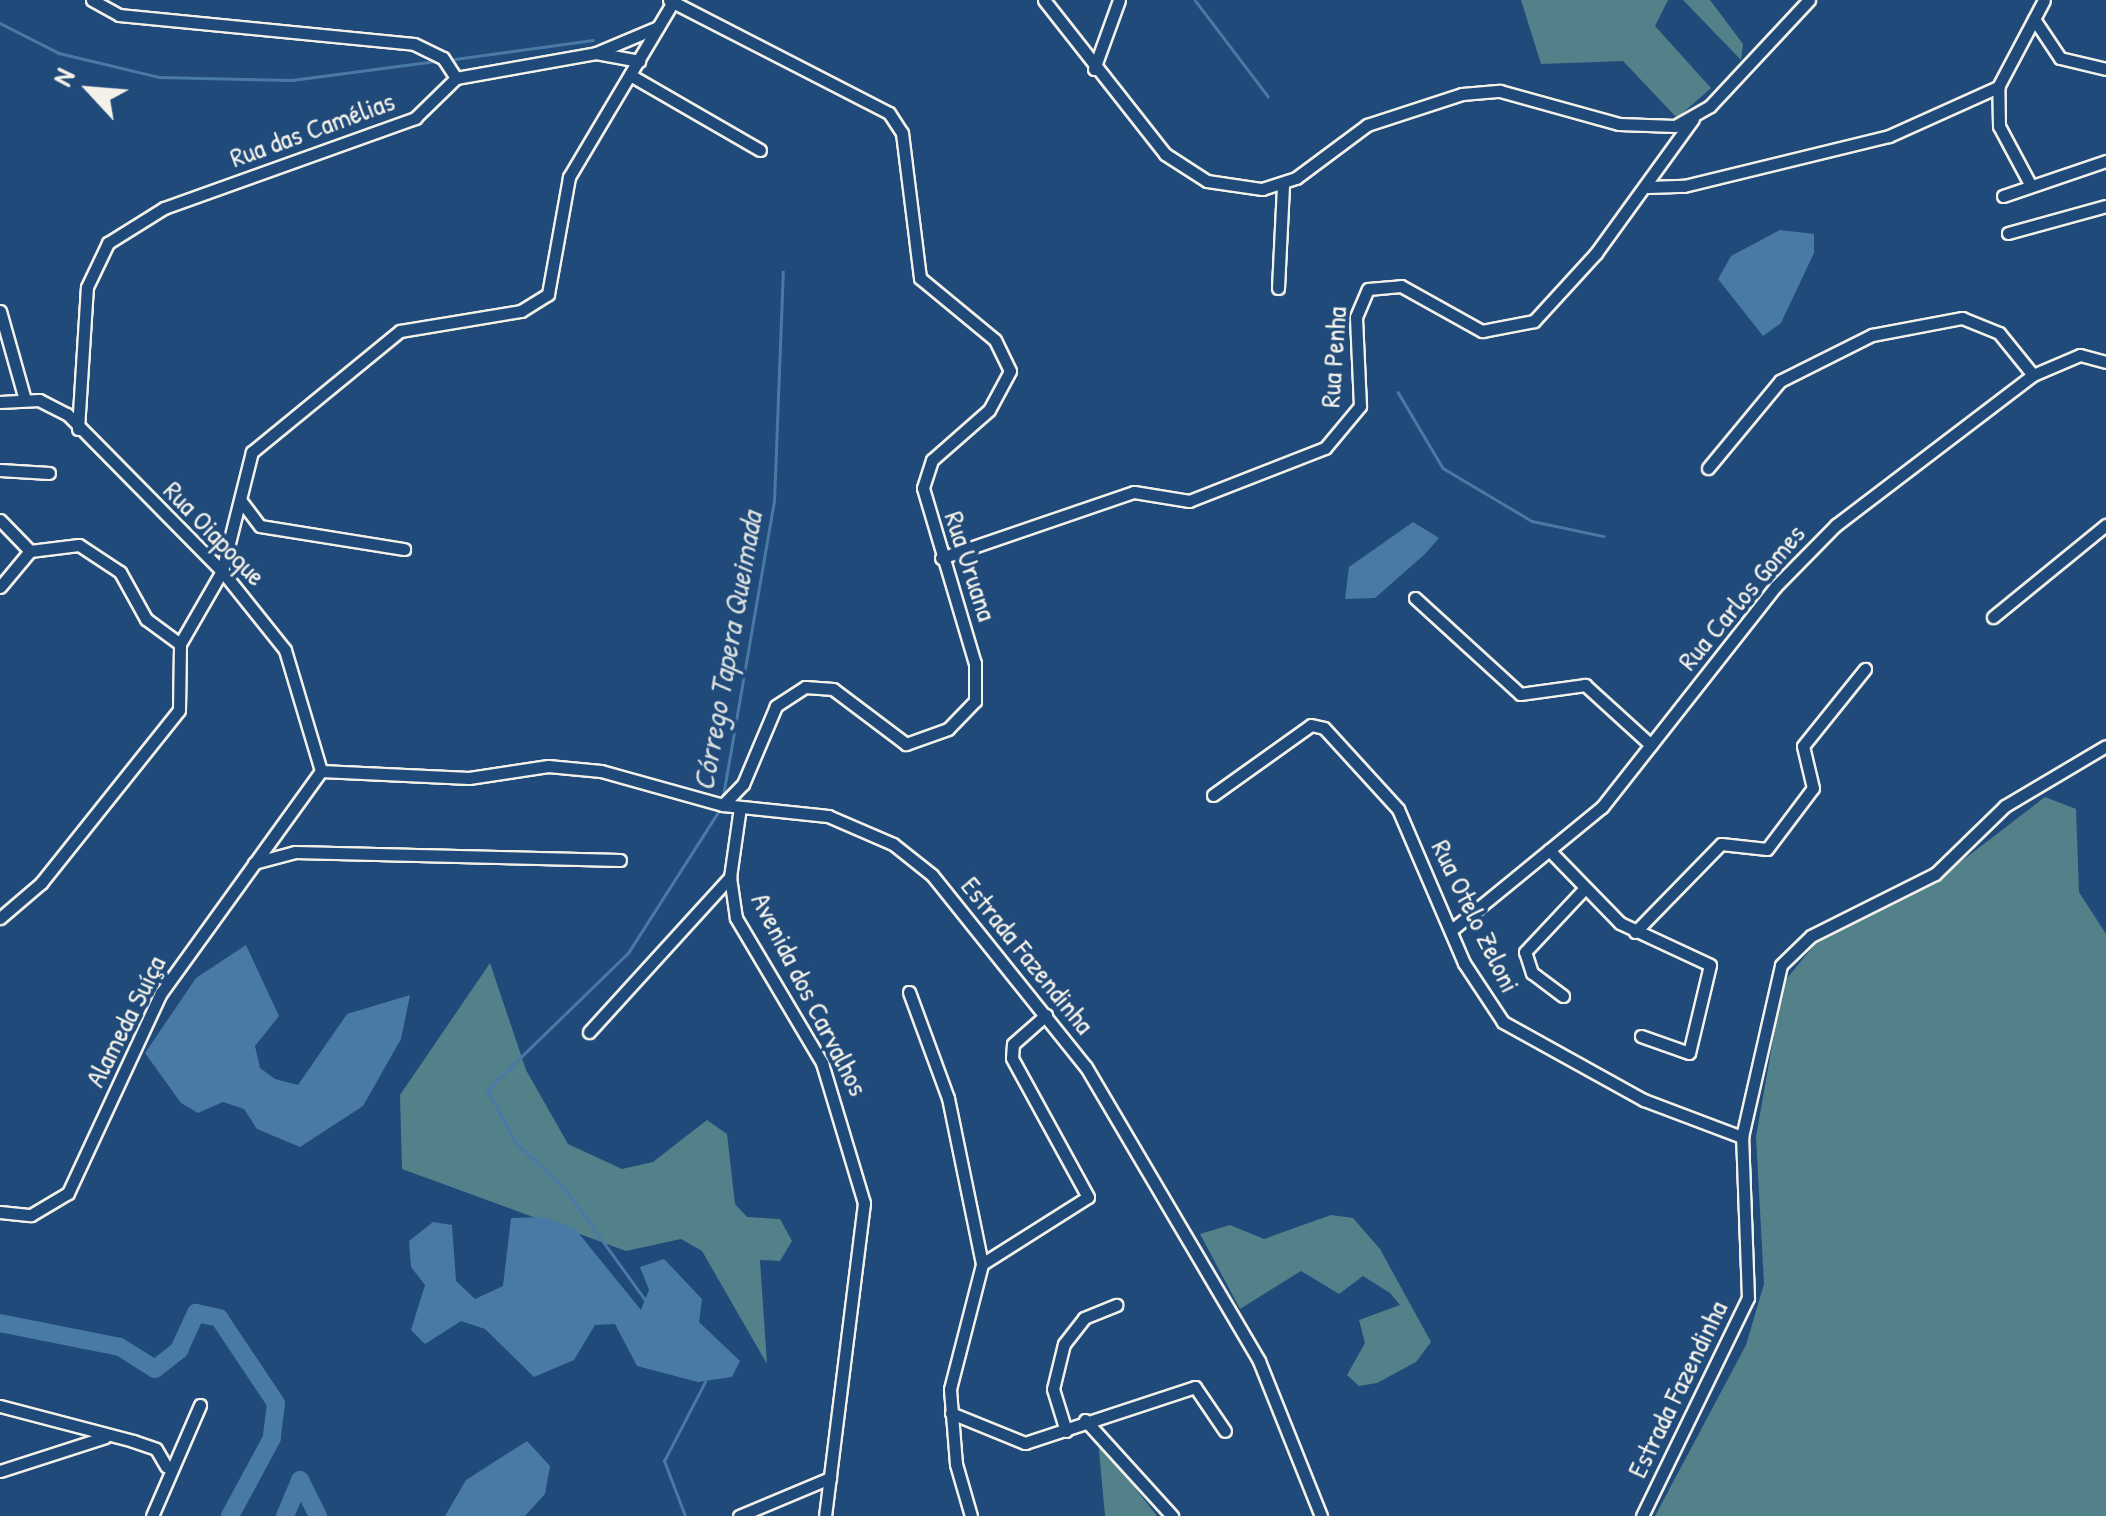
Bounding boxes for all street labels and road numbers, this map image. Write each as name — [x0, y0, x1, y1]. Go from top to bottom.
street label: Rua das Camélias — [225, 84, 399, 174]
street label: Rua Penha — [1313, 305, 1353, 409]
street label: Rua Oiapoque — [157, 474, 273, 592]
street label: Rua Uruana — [938, 507, 1004, 625]
street label: Rua Carlos Gomes — [1670, 517, 1812, 677]
street label: Rua Otelo Zeloni — [1425, 834, 1527, 998]
street label: Estrada Fazendinha — [954, 870, 1102, 1040]
street label: Avenida dos Carvalhos — [744, 887, 876, 1101]
street label: Alameda Suíça — [78, 950, 172, 1092]
street label: Estrada Fazendinha — [1620, 1295, 1734, 1483]

